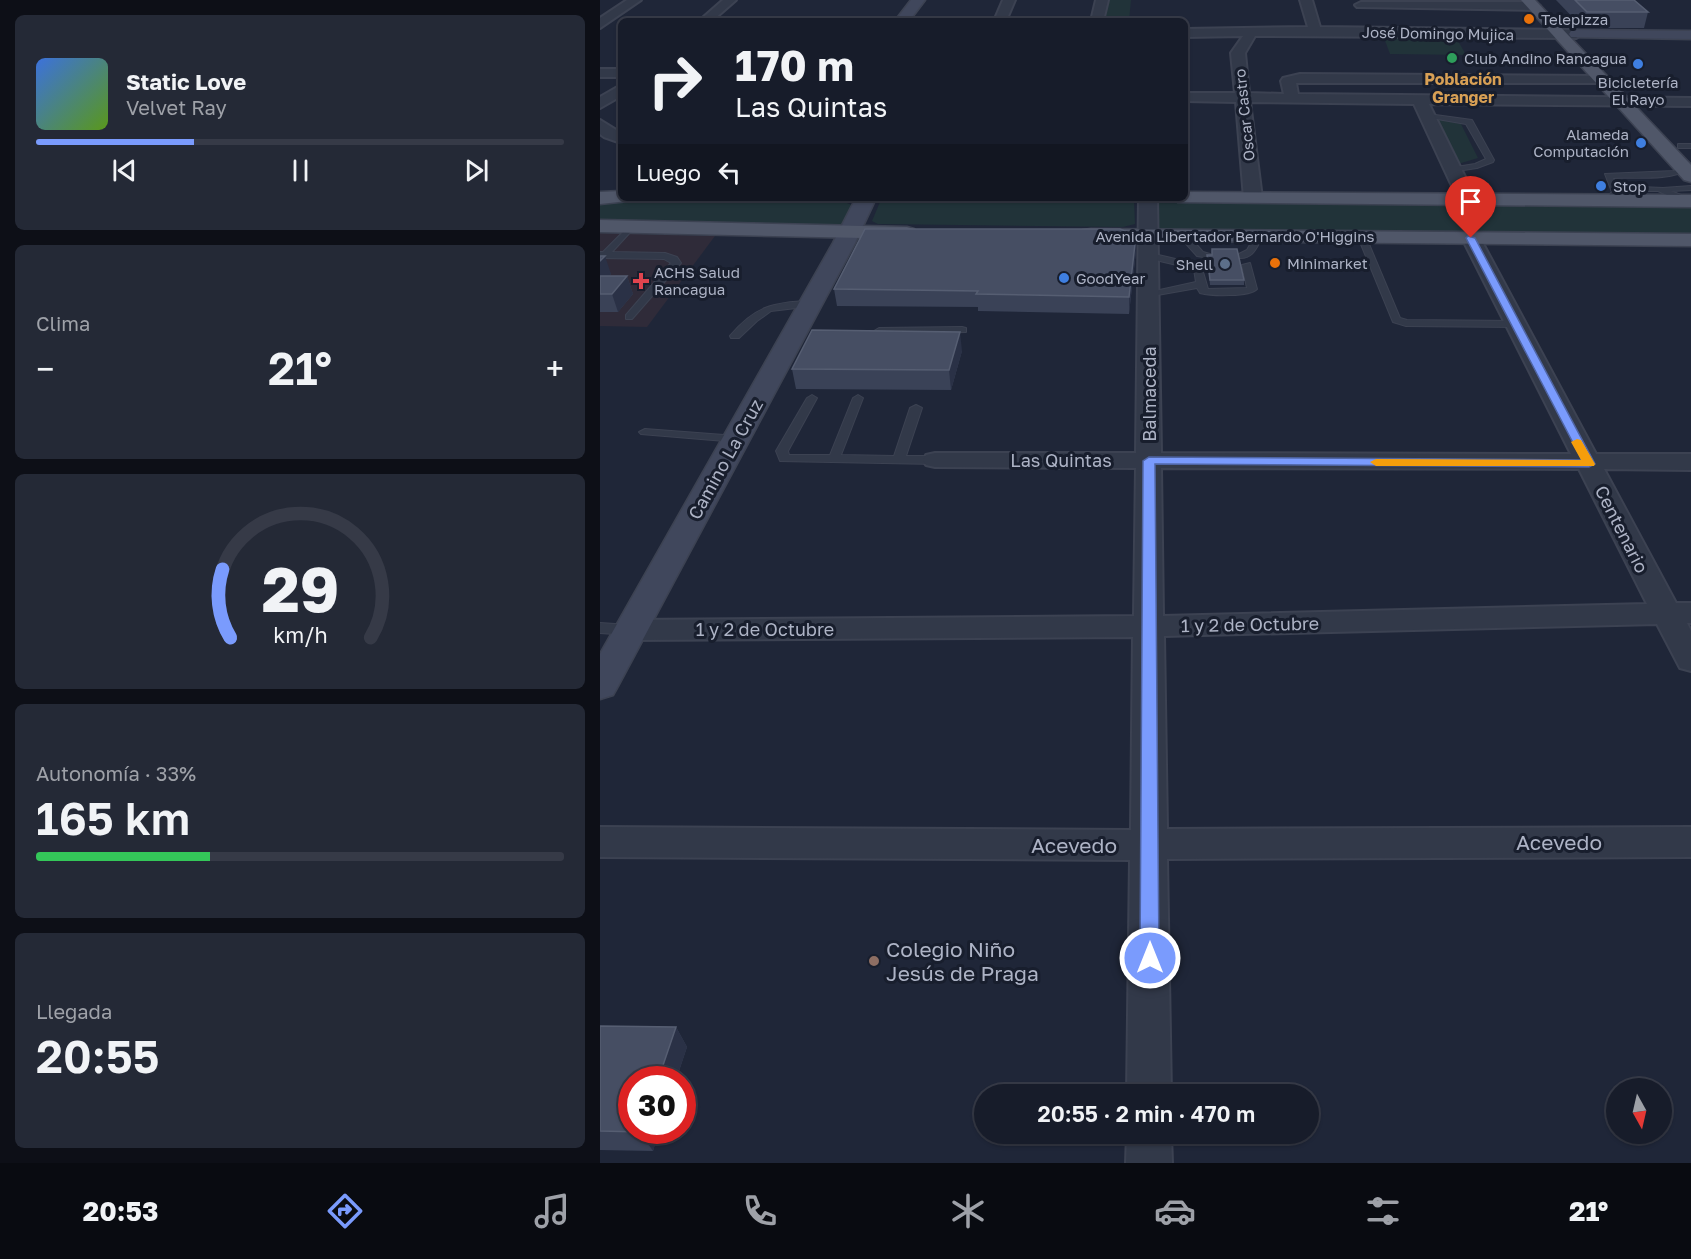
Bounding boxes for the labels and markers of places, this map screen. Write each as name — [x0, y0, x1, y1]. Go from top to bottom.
place label: Telepizza — [1541, 10, 1608, 28]
marker: Telepizza — [1522, 12, 1536, 26]
place label: Club Andino Rancagua — [1464, 49, 1627, 67]
marker: Club Andino Rancagua — [1445, 51, 1459, 65]
marker: Bicicletería El Rayo — [1631, 57, 1645, 71]
place label: Bicicletería El Rayo — [1598, 73, 1678, 108]
place label: Alameda Computación — [1533, 125, 1629, 160]
marker: Alameda Computación — [1634, 136, 1648, 150]
pin — [1445, 176, 1496, 238]
place label: Stop — [1613, 177, 1647, 195]
marker: Stop — [1594, 179, 1608, 193]
place label: Minimarket — [1287, 254, 1368, 272]
place label: Shell — [1176, 255, 1213, 273]
marker: Minimarket — [1268, 256, 1282, 270]
marker: Shell — [1218, 257, 1232, 271]
place label: ACHS Salud Rancagua — [654, 263, 740, 298]
place label: GoodYear — [1076, 269, 1145, 287]
marker: GoodYear — [1057, 271, 1071, 285]
marker: ACHS Salud Rancagua — [632, 272, 650, 290]
place label: Colegio Niño Jesús de Praga — [886, 936, 1039, 986]
marker: Colegio Niño Jesús de Praga — [867, 954, 881, 968]

